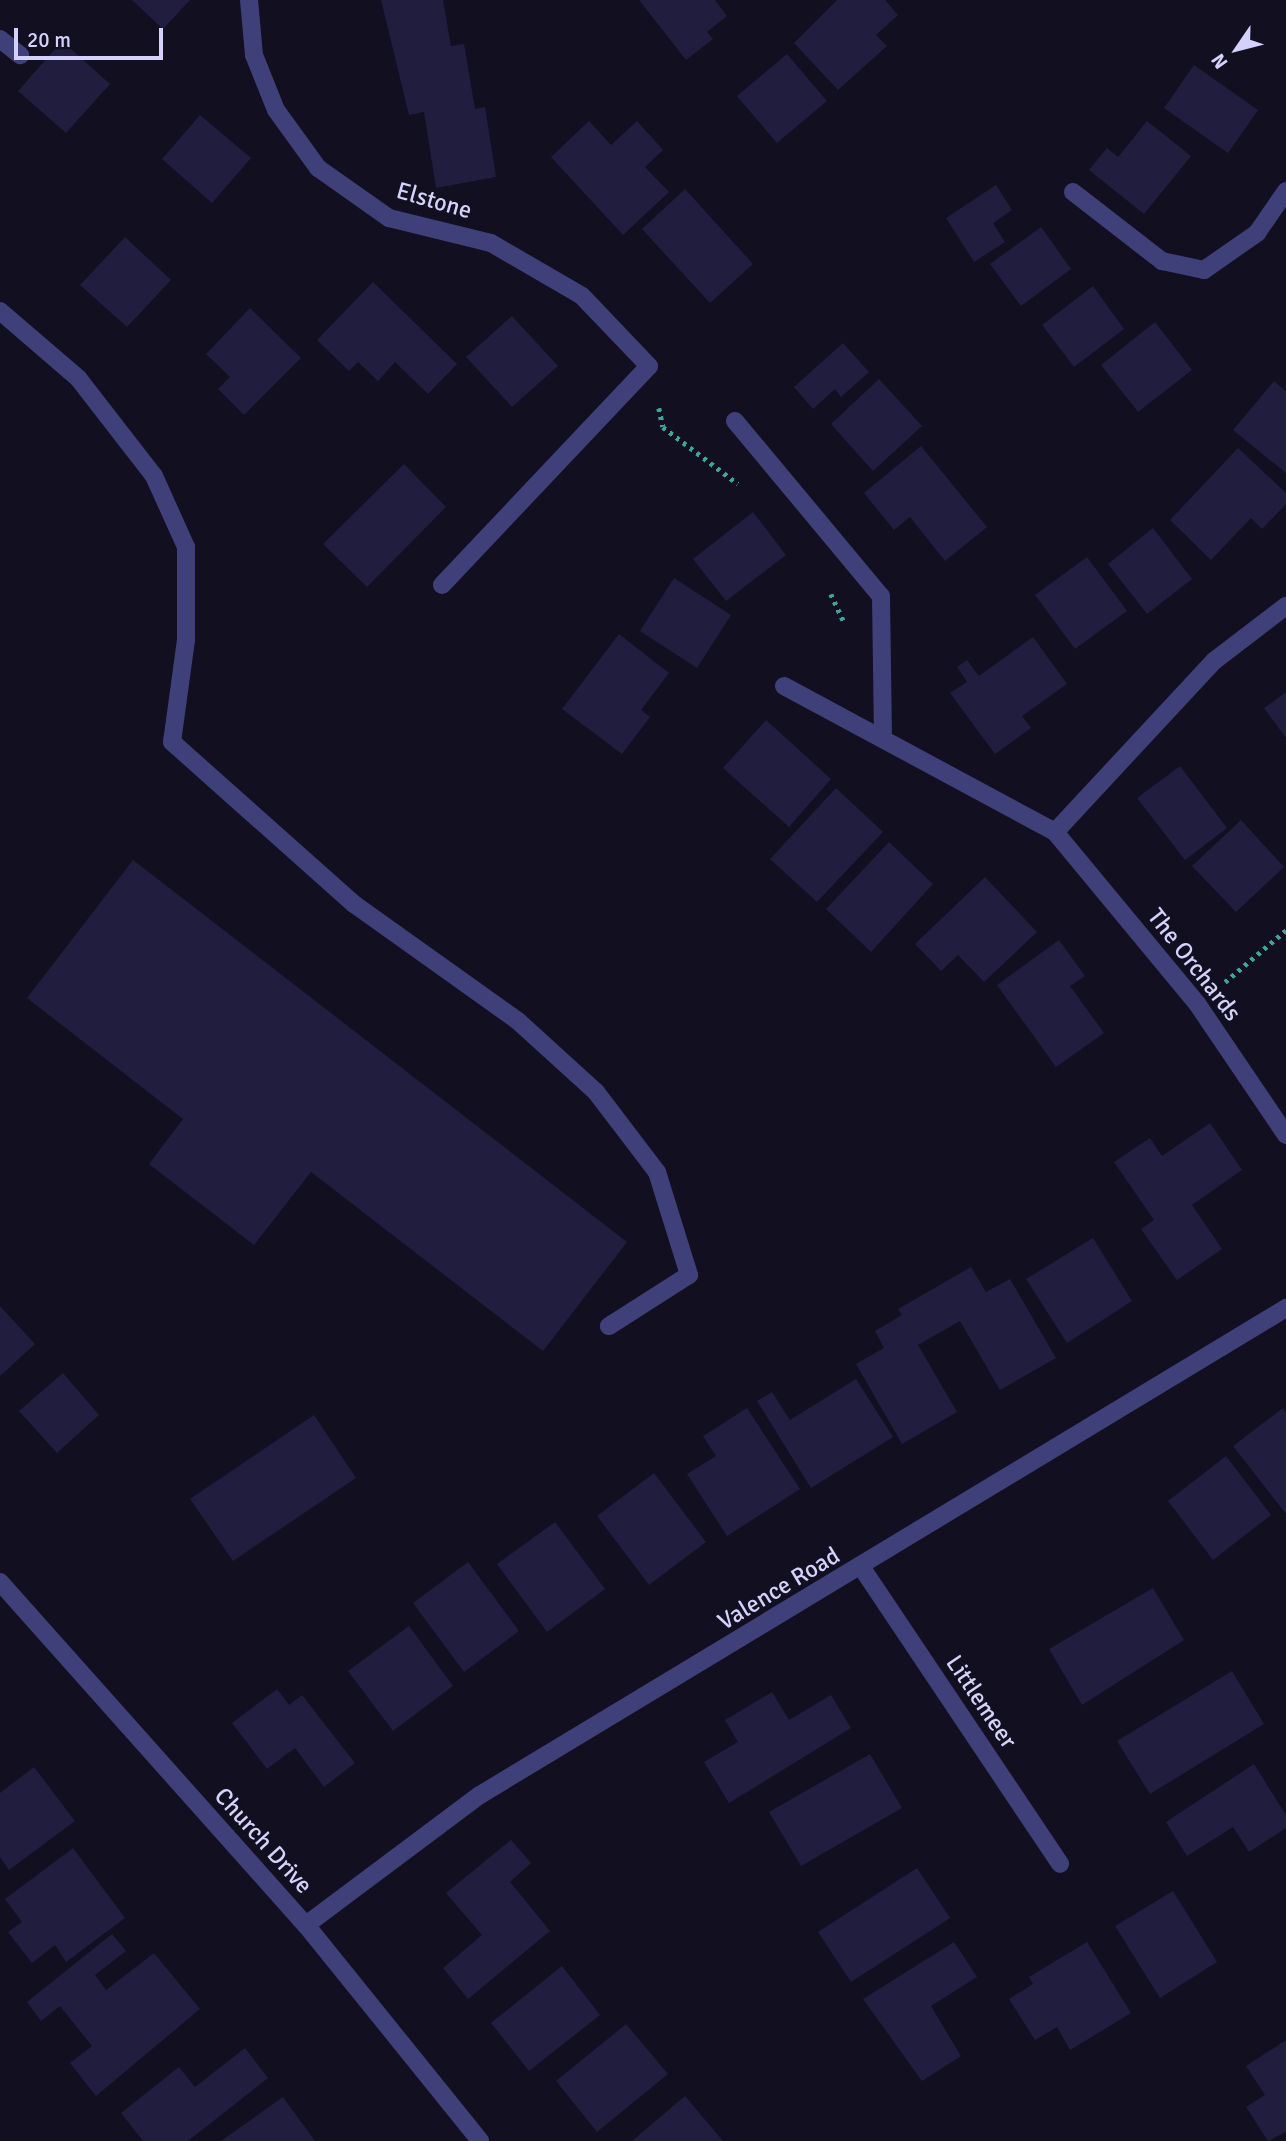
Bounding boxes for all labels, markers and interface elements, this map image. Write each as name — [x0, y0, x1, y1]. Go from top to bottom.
scale bar — [18, 14, 166, 58]
north arrow — [1202, 14, 1272, 84]
text: 20 m — [27, 27, 71, 53]
text: N — [1206, 49, 1233, 73]
street label: Elstone — [393, 177, 475, 225]
street label: The Orchards — [1141, 903, 1247, 1027]
street label: Valence Road — [713, 1541, 845, 1637]
street label: Littlemeer — [939, 1650, 1023, 1754]
street label: Church Drive — [208, 1782, 318, 1900]

